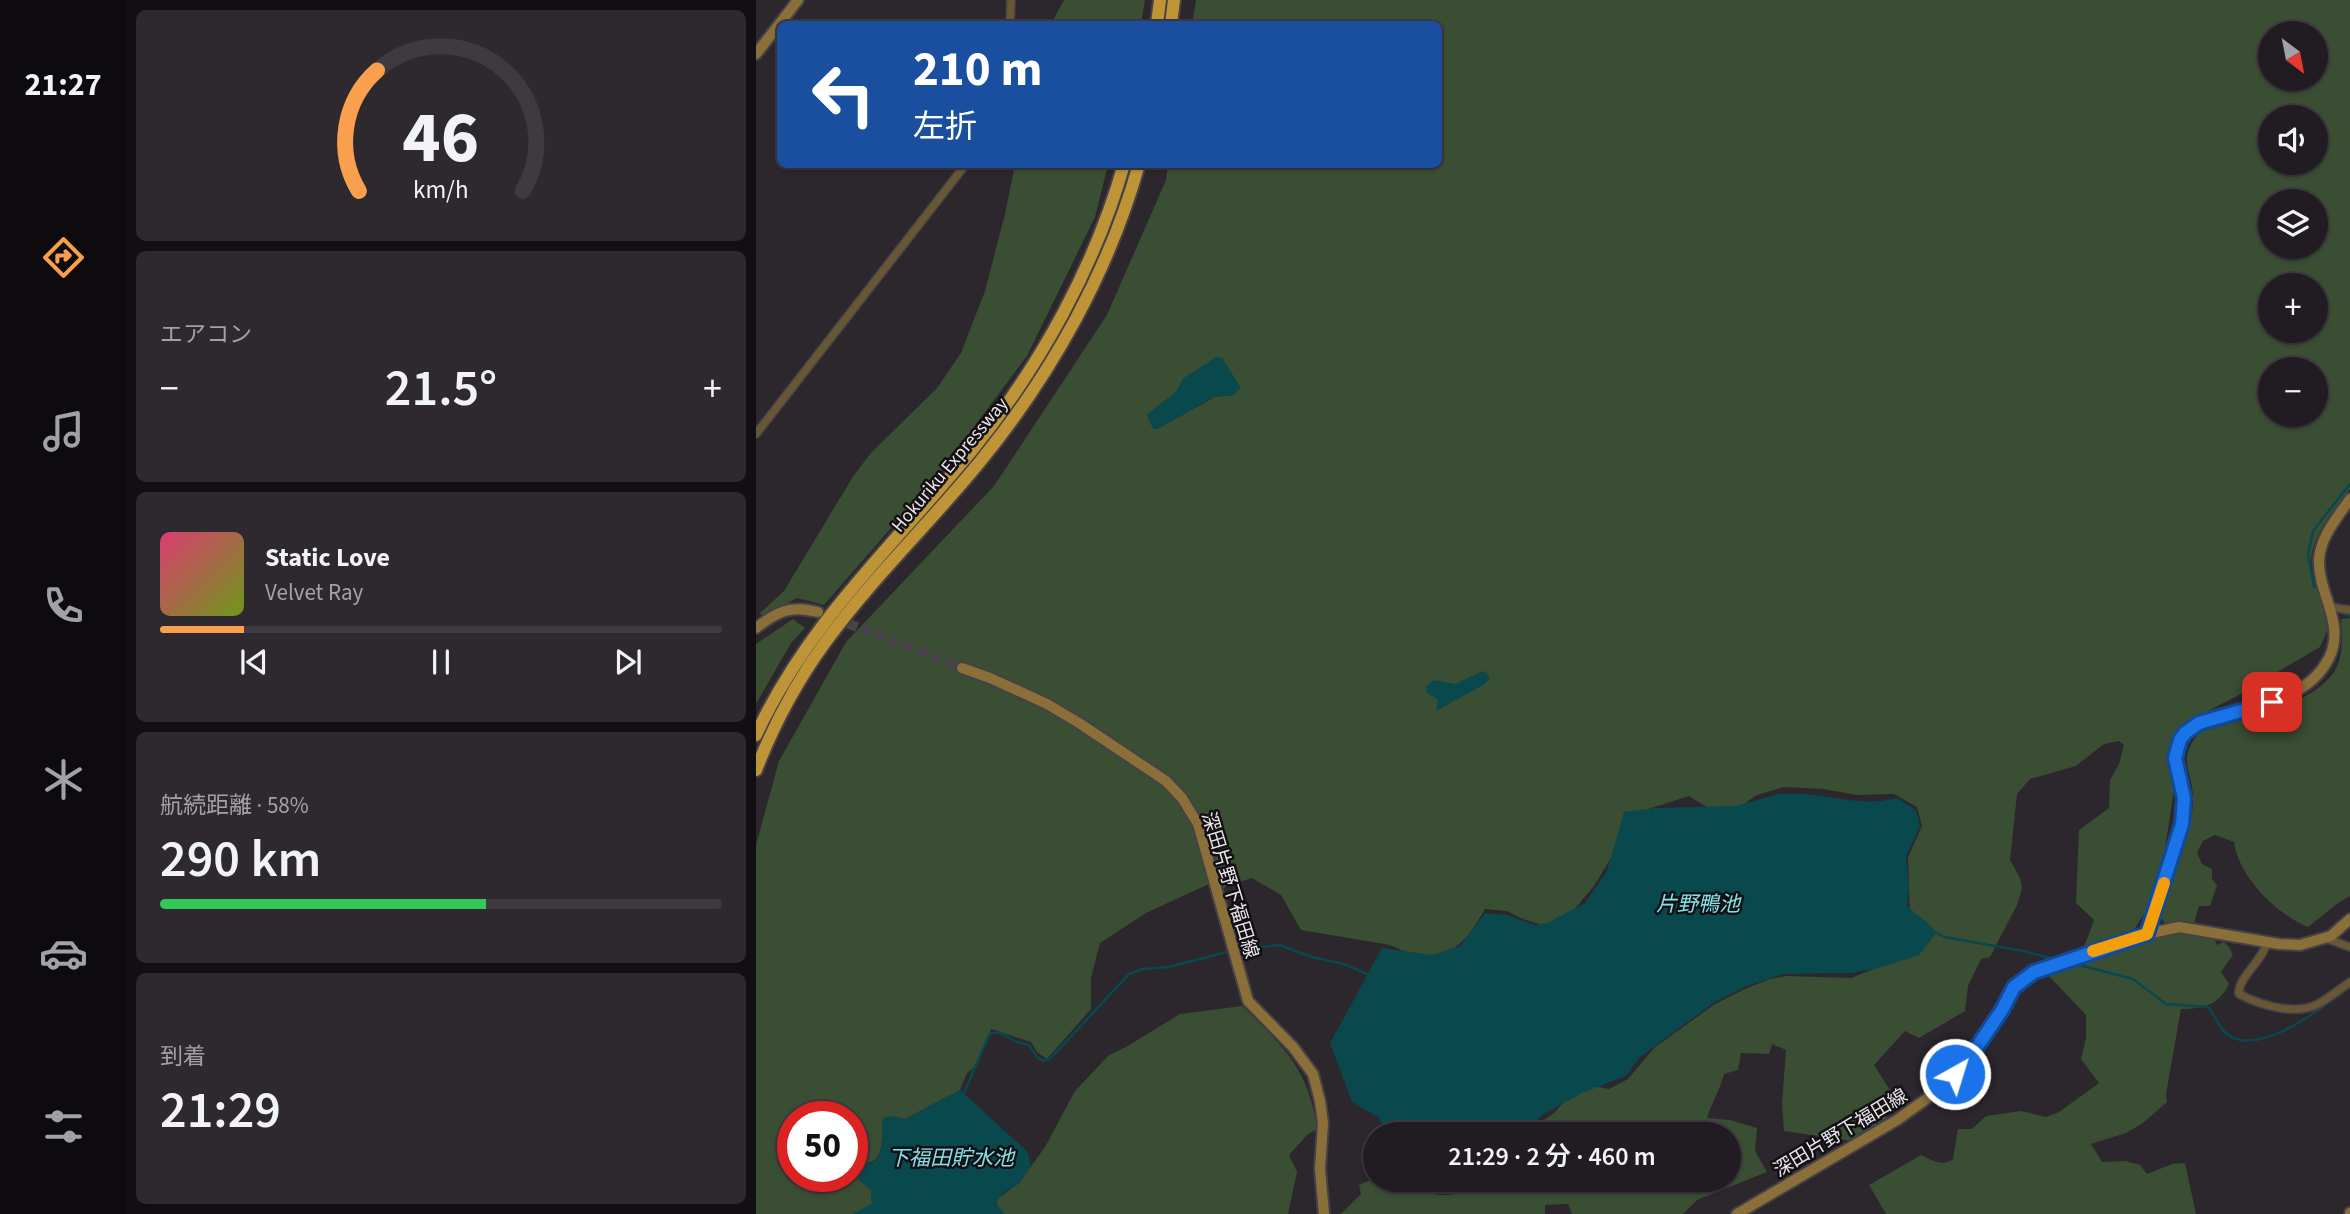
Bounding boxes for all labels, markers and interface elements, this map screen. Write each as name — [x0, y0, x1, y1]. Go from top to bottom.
north arrow — [2258, 21, 2328, 91]
map controls — [2258, 21, 2328, 427]
text: 210 m — [913, 35, 1042, 105]
icon: left — [798, 49, 889, 140]
text: 21:27 — [24, 62, 102, 108]
text: 46 — [403, 87, 479, 191]
text: 左折 — [913, 104, 977, 150]
button: sound — [2258, 105, 2328, 175]
text: km/h — [413, 172, 469, 208]
button: layers — [2258, 189, 2328, 259]
icon: directions — [39, 233, 88, 282]
button: + — [2258, 273, 2328, 343]
text: エアコン — [160, 318, 252, 351]
text: 21.5° — [385, 352, 497, 426]
button: − — [2258, 357, 2328, 427]
text: − — [160, 362, 179, 416]
text: + — [703, 362, 722, 416]
street label: Hokuriku Expressway — [886, 392, 1015, 538]
icon: music — [39, 407, 88, 456]
text: Static Love — [265, 539, 390, 576]
text: Velvet Ray — [265, 576, 363, 609]
icon: phone — [39, 581, 88, 630]
icon: previous — [235, 643, 273, 681]
icon: pause — [422, 643, 460, 681]
icon: next — [609, 643, 647, 681]
pin — [2242, 672, 2302, 732]
icon: arrive — [2253, 683, 2291, 721]
icon: climate — [39, 755, 88, 804]
text: 航続距離 · 58% — [160, 789, 309, 822]
street label: 深田片野下福田線 — [1194, 809, 1265, 962]
text: 290 km — [160, 823, 321, 897]
water label: 片野鴨池 — [1656, 889, 1742, 919]
icon: car — [39, 929, 88, 978]
position arrow — [1918, 1037, 1992, 1111]
text: 到着 — [160, 1040, 206, 1073]
text: 21:29 — [160, 1074, 281, 1148]
street label: 深田片野下福田線 — [1769, 1083, 1913, 1184]
speed limit sign: 50 — [777, 1101, 868, 1192]
icon: filters — [39, 1102, 88, 1151]
text: 21:29 · 2 分 · 460 m — [1448, 1138, 1656, 1175]
water label: 下福田貯水池 — [888, 1143, 1016, 1173]

